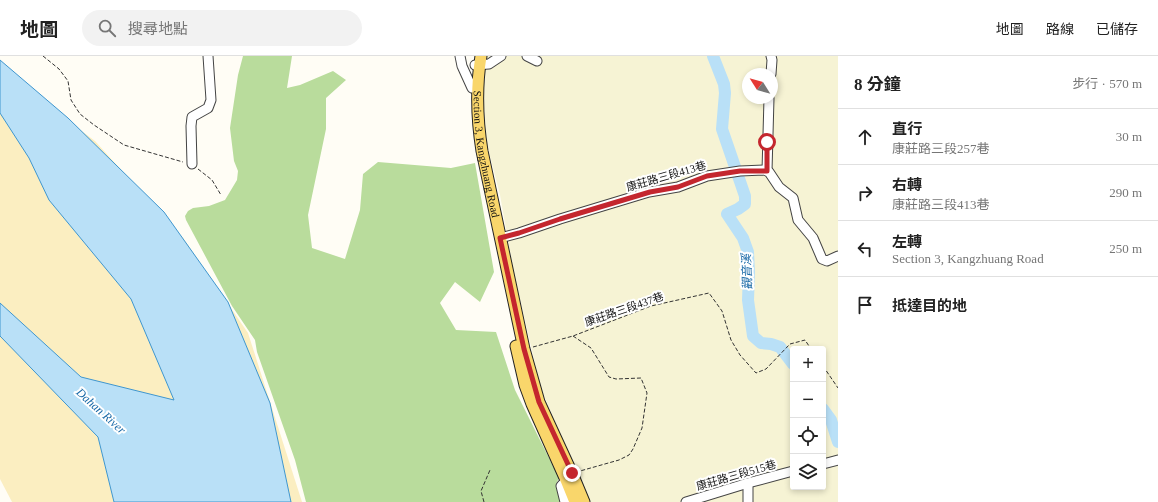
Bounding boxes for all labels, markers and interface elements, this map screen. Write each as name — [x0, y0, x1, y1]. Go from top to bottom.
search box — [82, 10, 362, 46]
icon: search — [96, 17, 118, 39]
text: 地圖 — [20, 19, 58, 40]
text: 搜尋地點 — [128, 21, 188, 37]
text: 地圖 — [996, 22, 1024, 37]
text: 路線 — [1046, 22, 1074, 37]
text: 已儲存 — [1096, 22, 1138, 37]
north arrow — [742, 68, 778, 104]
text: 8 分鐘 — [854, 75, 901, 94]
text: 步行 · 570 m — [1072, 76, 1142, 91]
street label: Section 3, Kangzhuang Road — [472, 91, 502, 219]
text: 直行 — [892, 121, 922, 137]
icon: ahead — [854, 126, 876, 148]
text: 30 m — [1116, 129, 1142, 144]
route start — [758, 133, 776, 151]
text: 康莊路三段257巷 — [892, 141, 990, 156]
street label: 康莊路三段413巷 — [625, 159, 707, 193]
text: 右轉 — [892, 177, 922, 193]
icon: right — [854, 182, 876, 204]
text: 290 m — [1109, 185, 1142, 200]
text: 康莊路三段413巷 — [892, 197, 990, 212]
text: 左轉 — [892, 234, 922, 250]
icon: left — [854, 238, 876, 260]
text: 250 m — [1109, 241, 1142, 256]
text: Section 3, Kangzhuang Road — [892, 251, 1044, 266]
water label: 觀音溪 — [739, 252, 755, 290]
street label: 康莊路三段437巷 — [583, 290, 665, 328]
icon: arrive — [854, 294, 876, 316]
text: 抵達目的地 — [892, 298, 967, 314]
map controls — [790, 346, 826, 490]
button: + — [790, 346, 826, 382]
button: − — [790, 382, 826, 418]
water label: Dahan River — [73, 385, 129, 437]
button: locate — [790, 418, 826, 454]
button: layers — [790, 454, 826, 490]
street label: 康莊路三段515巷 — [695, 458, 777, 492]
route end — [563, 464, 581, 482]

